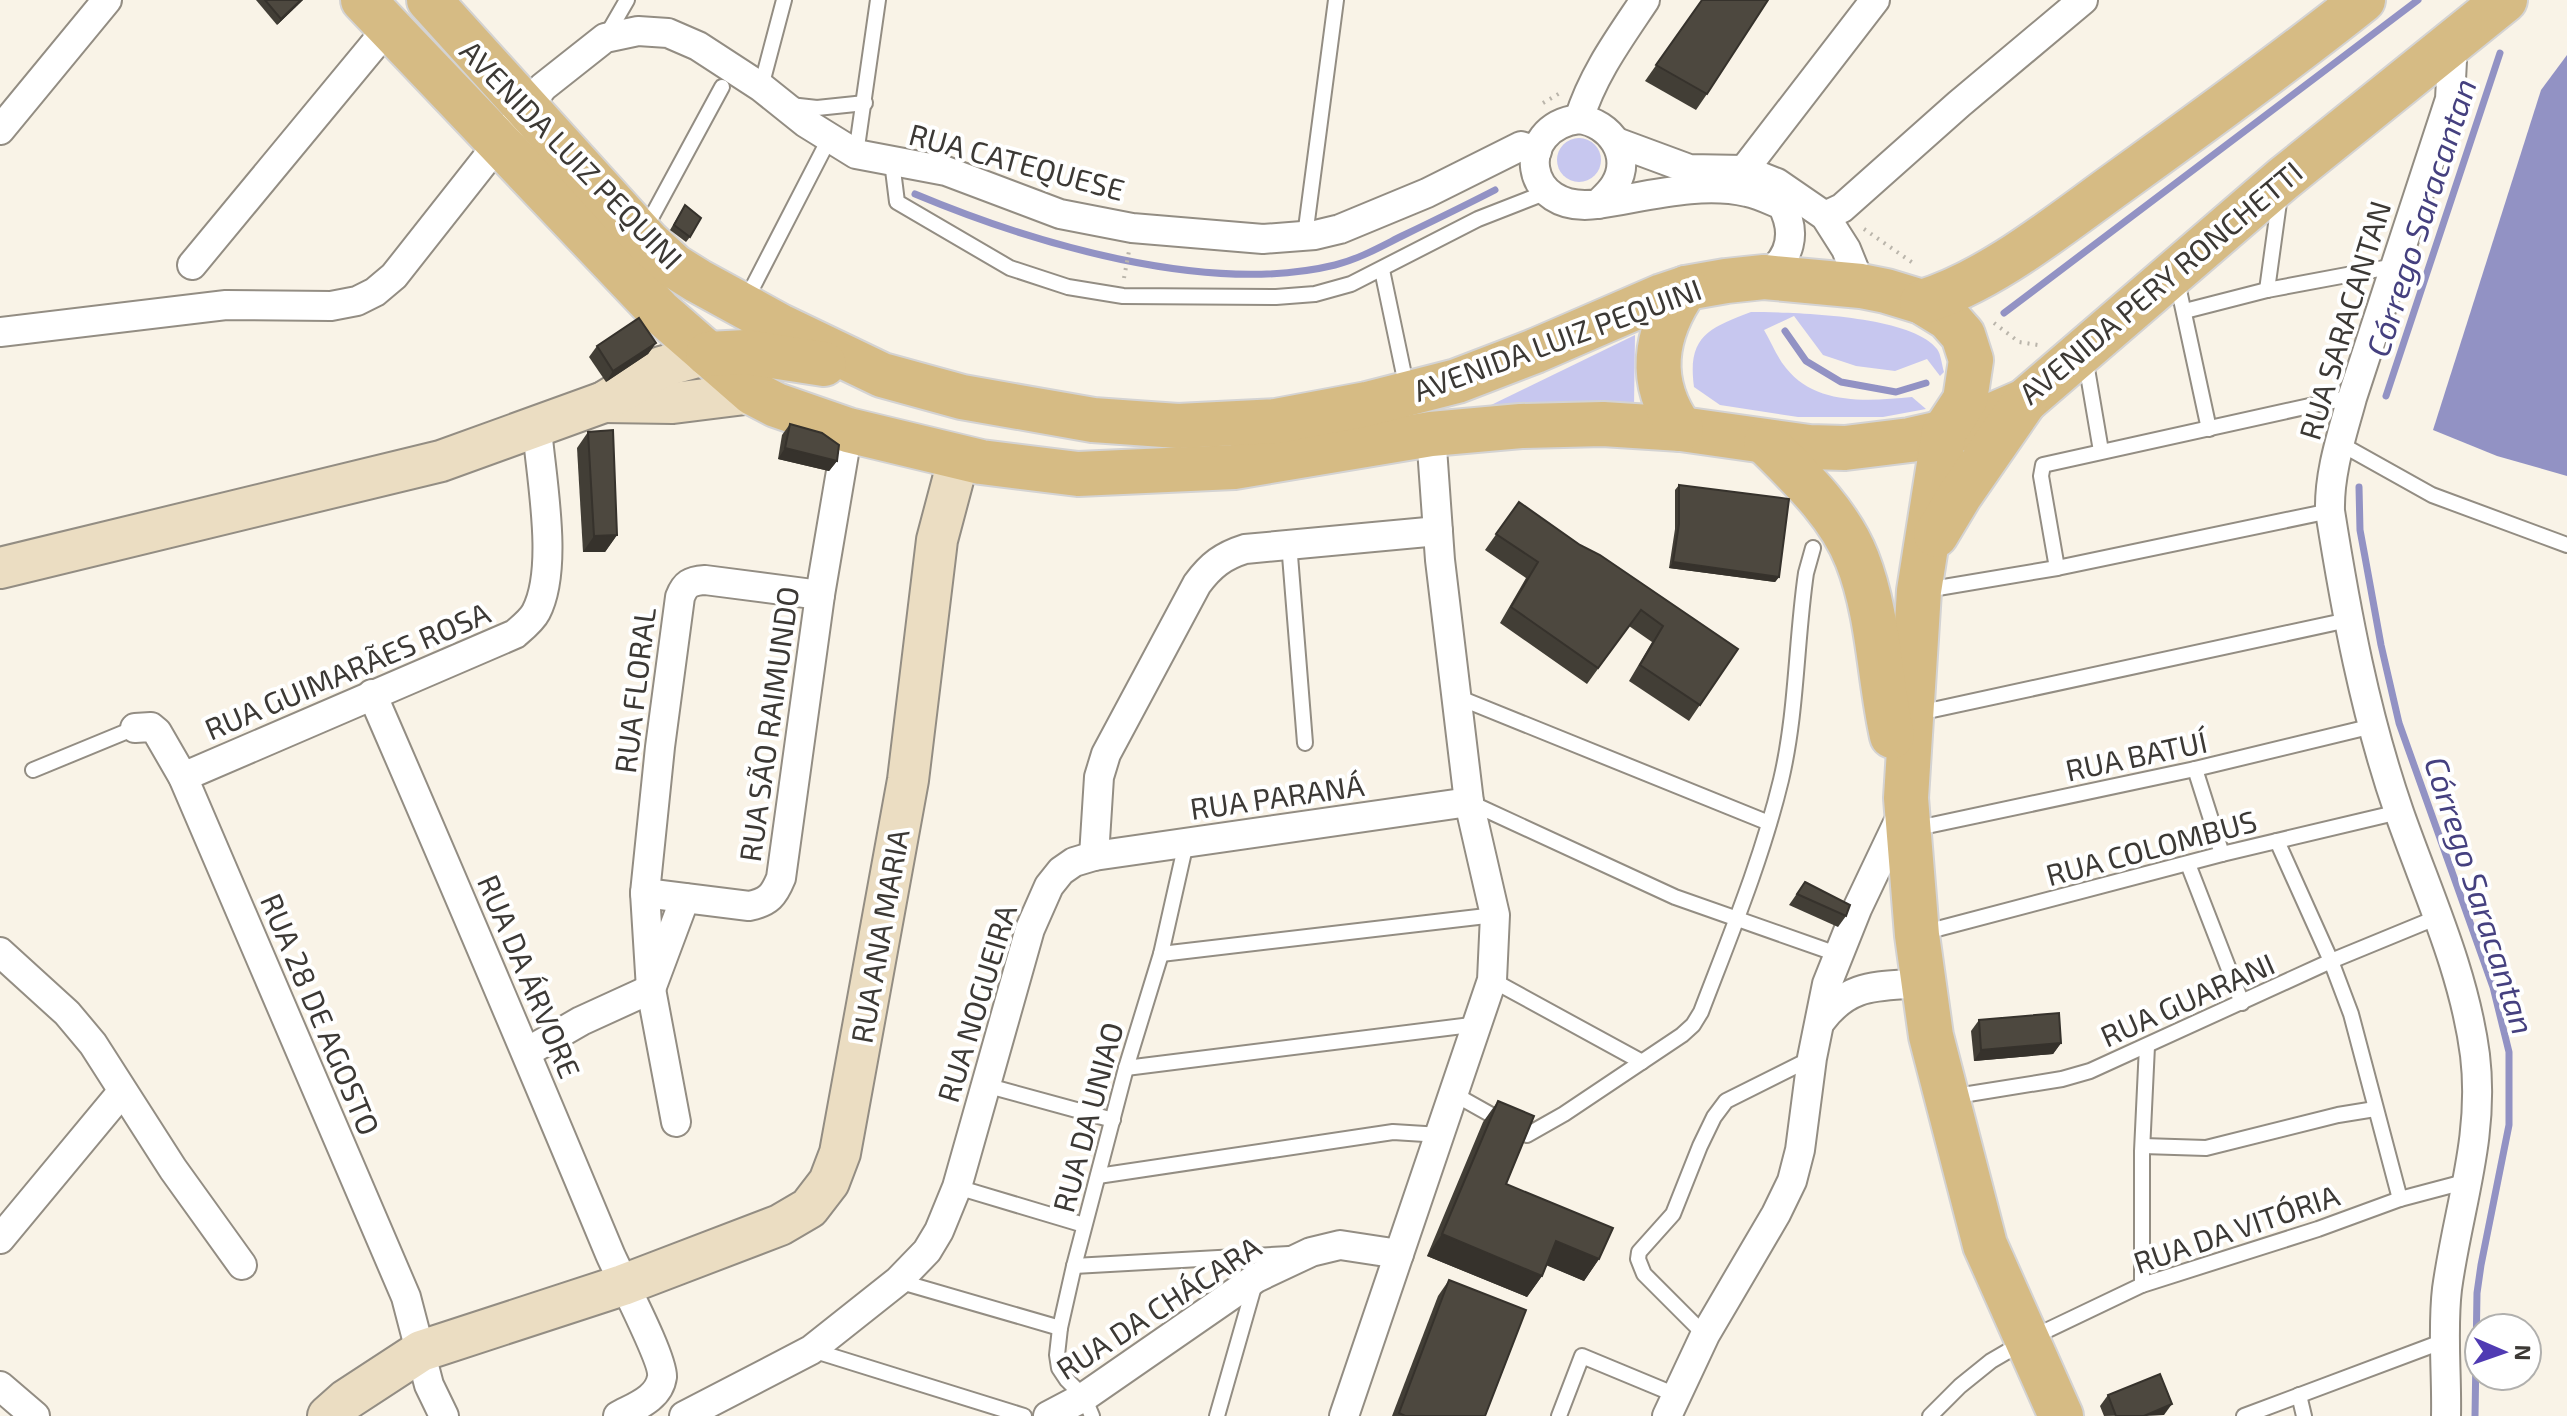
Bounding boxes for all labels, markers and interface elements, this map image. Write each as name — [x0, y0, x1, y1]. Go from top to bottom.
street label: AVENIDA LUIZ PEQUINI — [454, 32, 690, 276]
water label: Córrego Saracantan — [2357, 73, 2484, 361]
street label: RUA CATEQUESE — [905, 115, 1129, 207]
street label: AVENIDA PERY RONCHETTI — [2011, 153, 2309, 411]
street label: RUA SARACANTAN — [2291, 196, 2397, 444]
street label: AVENIDA LUIZ PEQUINI — [1408, 270, 1706, 408]
street label: RUA SÃO RAIMUNDO — [731, 584, 805, 864]
street label: RUA GUIMARÃES ROSA — [199, 593, 495, 746]
street label: RUA FLORAL — [606, 605, 662, 775]
street label: RUA BATUÍ — [2062, 722, 2211, 788]
water label: Córrego Saracantan — [2417, 751, 2544, 1039]
street label: RUA PARANÁ — [1188, 766, 1367, 826]
street label: RUA COLOMBUS — [2042, 802, 2260, 892]
street label: RUA ANA MARIA — [842, 826, 916, 1046]
street label: RUA DA ÁRVORE — [471, 869, 589, 1083]
street label: RUA 28 DE AGOSTO — [254, 888, 388, 1140]
street label: RUA NOGUEIRA — [929, 899, 1023, 1106]
street label: RUA GUARANI — [2094, 945, 2280, 1053]
street label: RUA DA UNIAO — [1044, 1018, 1130, 1216]
street label: RUA DA VITÓRIA — [2129, 1176, 2344, 1280]
street label: RUA DA CHÁCARA — [1049, 1227, 1267, 1386]
north arrow — [2463, 1312, 2543, 1392]
text: N — [2511, 1344, 2537, 1361]

